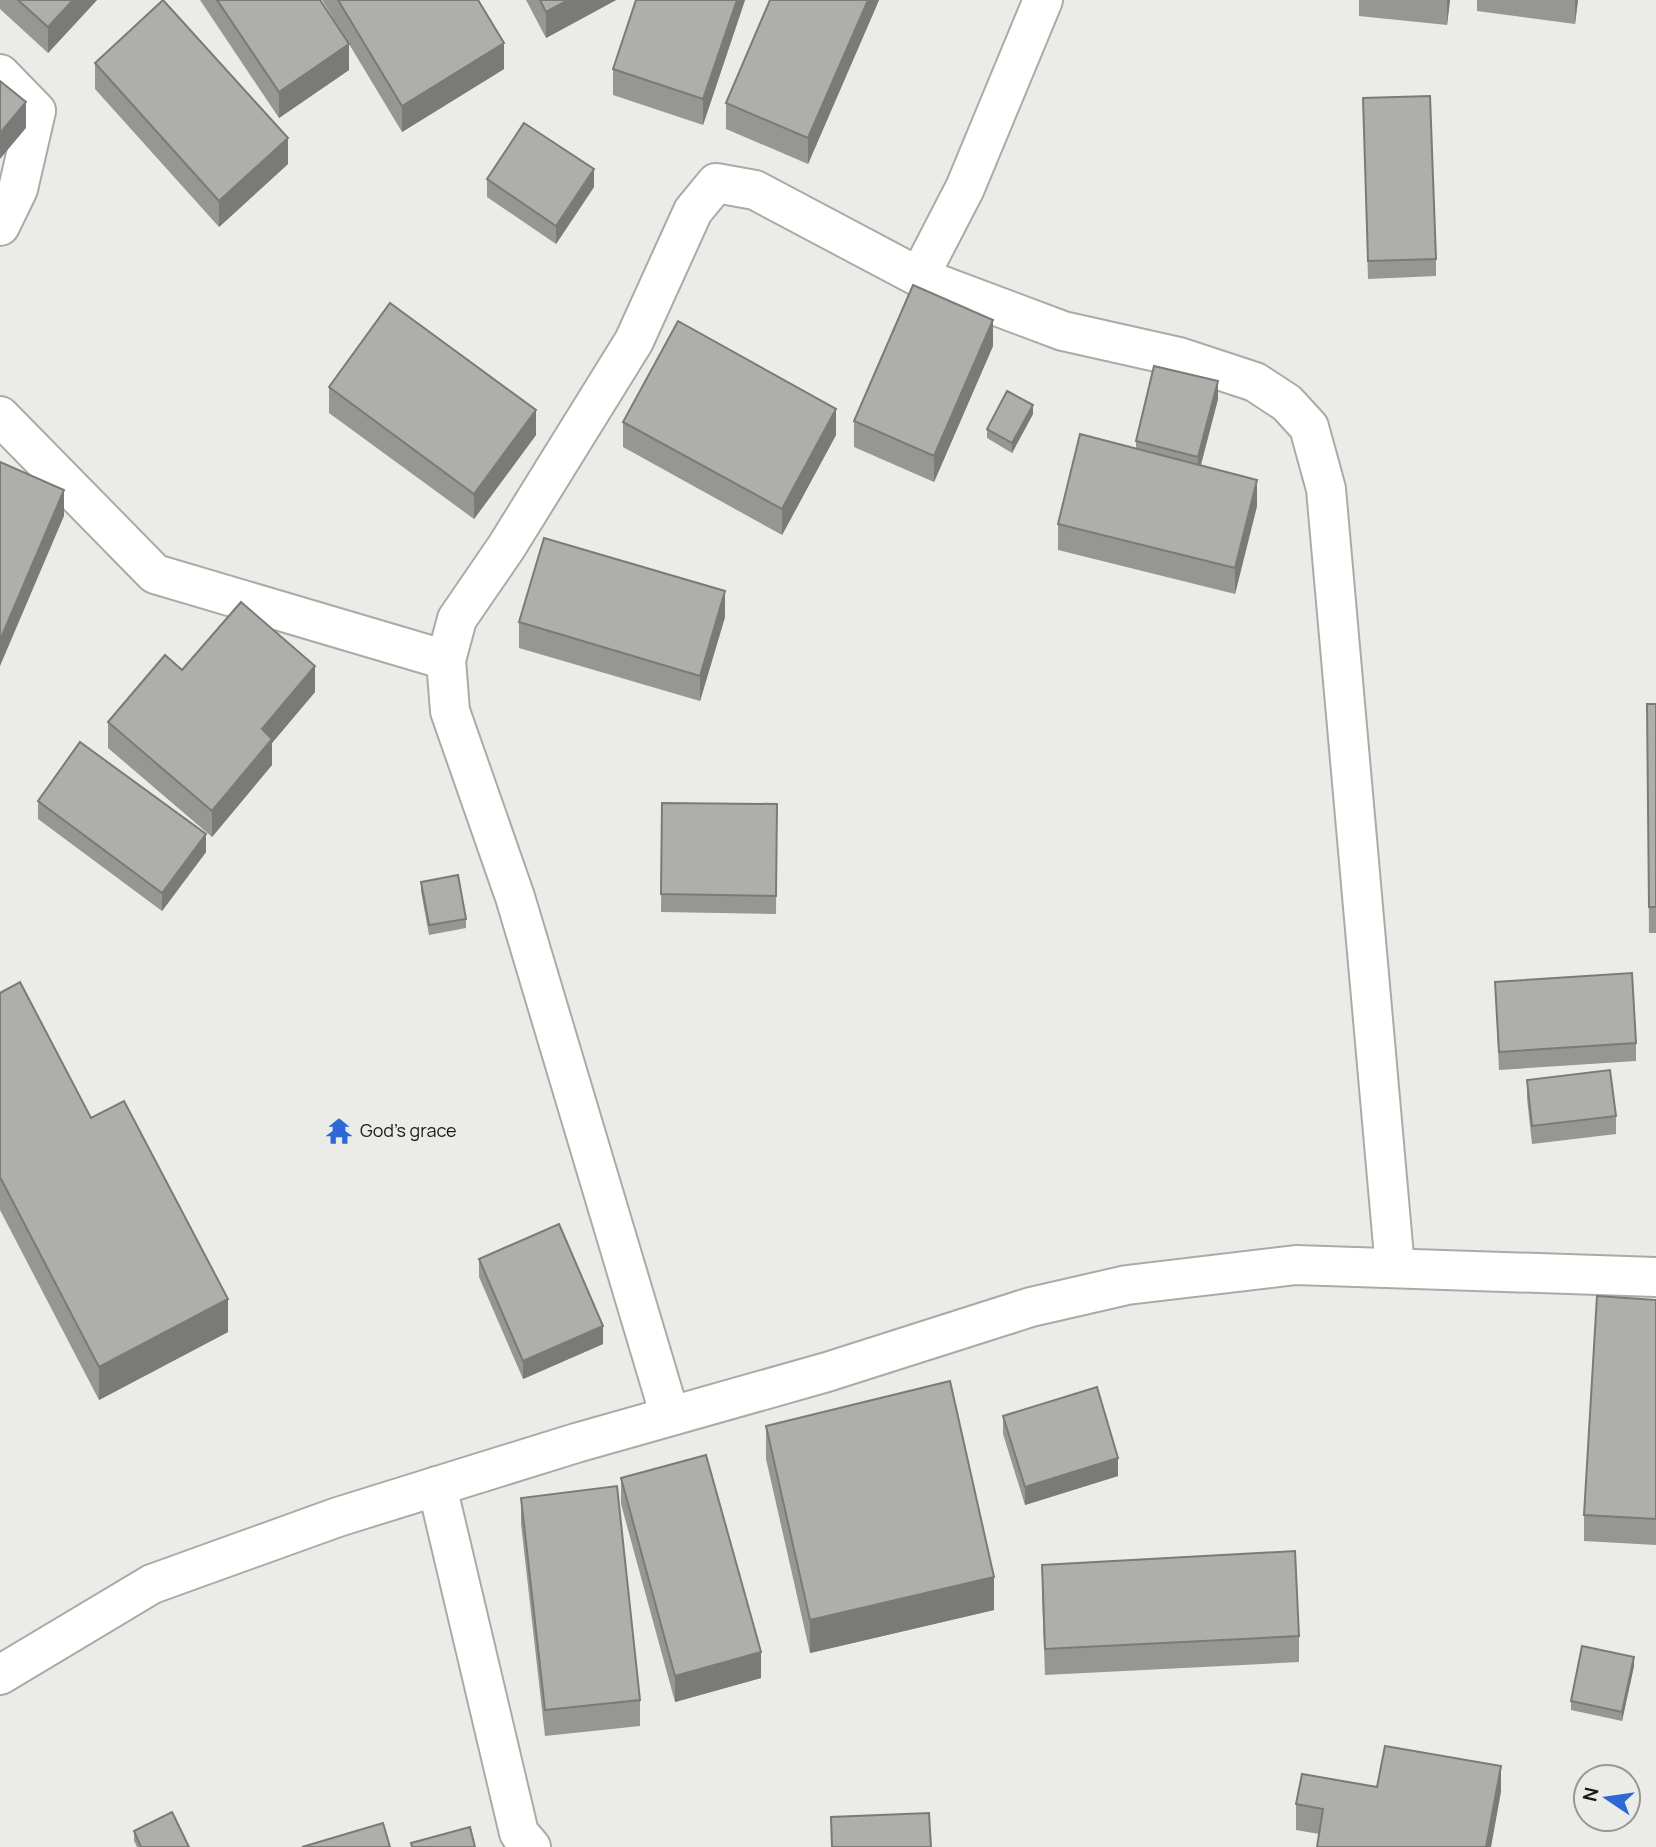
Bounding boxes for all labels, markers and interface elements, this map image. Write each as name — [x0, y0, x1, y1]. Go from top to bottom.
temple icon: God's grace — [324, 1116, 354, 1146]
place label: God's grace — [360, 1118, 457, 1142]
north arrow — [1572, 1763, 1642, 1833]
text: N — [1576, 1785, 1605, 1804]

